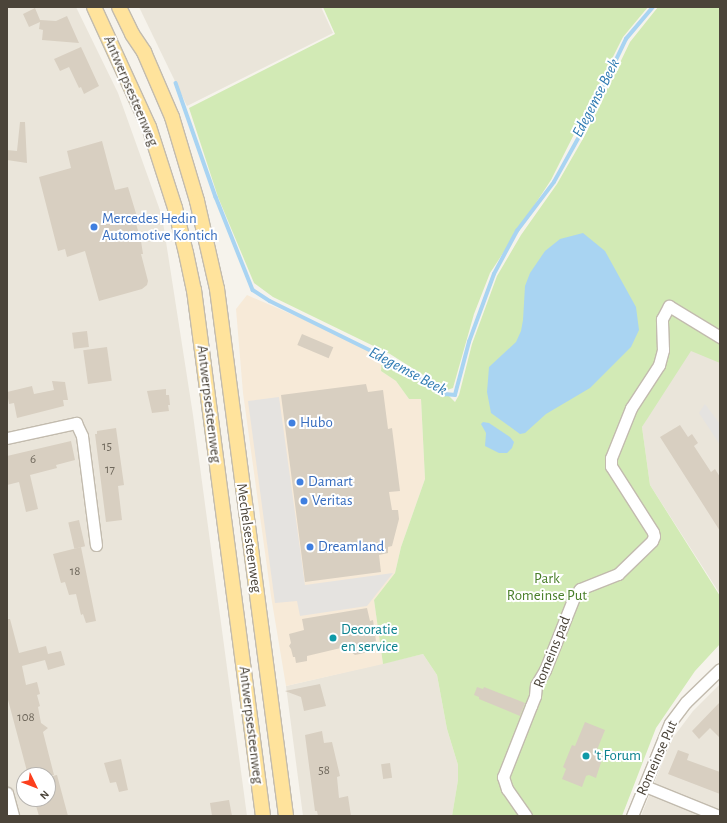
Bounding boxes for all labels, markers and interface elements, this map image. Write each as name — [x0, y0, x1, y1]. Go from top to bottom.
street label: Antwerpsesteenweg — [100, 33, 162, 149]
water label: Edegemse Beek — [568, 55, 624, 141]
place label: Mercedes Hedin Automotive Kontich — [102, 209, 218, 244]
marker: Mercedes Hedin Automotive Kontich — [89, 222, 99, 232]
water label: Edegemse Beek — [366, 342, 450, 400]
street label: Antwerpsesteenweg — [193, 344, 225, 464]
place label: Hubo — [300, 414, 333, 432]
marker: Hubo — [287, 418, 297, 428]
house number: 15 — [102, 439, 112, 455]
house number: 6 — [30, 452, 36, 468]
house number: 17 — [105, 462, 115, 478]
place label: Damart — [308, 473, 353, 491]
marker: Damart — [295, 477, 305, 487]
street label: Mechelsesteenweg — [232, 482, 266, 594]
place label: Veritas — [312, 492, 352, 510]
marker: Veritas — [299, 496, 309, 506]
place label: Dreamland — [318, 538, 384, 556]
marker: Dreamland — [305, 542, 315, 552]
house number: 18 — [70, 564, 80, 580]
park label: Park Romeinse Put — [507, 569, 587, 604]
street label: Romeins pad — [529, 614, 575, 690]
place label: Decoratie en service — [341, 620, 398, 655]
marker: Decoratie en service — [328, 633, 338, 643]
street label: Antwerpsesteenweg — [235, 665, 267, 785]
house number: 108 — [17, 710, 35, 726]
street label: Romeinse Put — [632, 718, 682, 798]
place label: 't Forum — [594, 747, 641, 765]
marker: 't Forum — [581, 751, 591, 761]
house number: 58 — [318, 763, 330, 779]
north arrow — [16, 767, 56, 807]
text: N — [38, 788, 51, 801]

